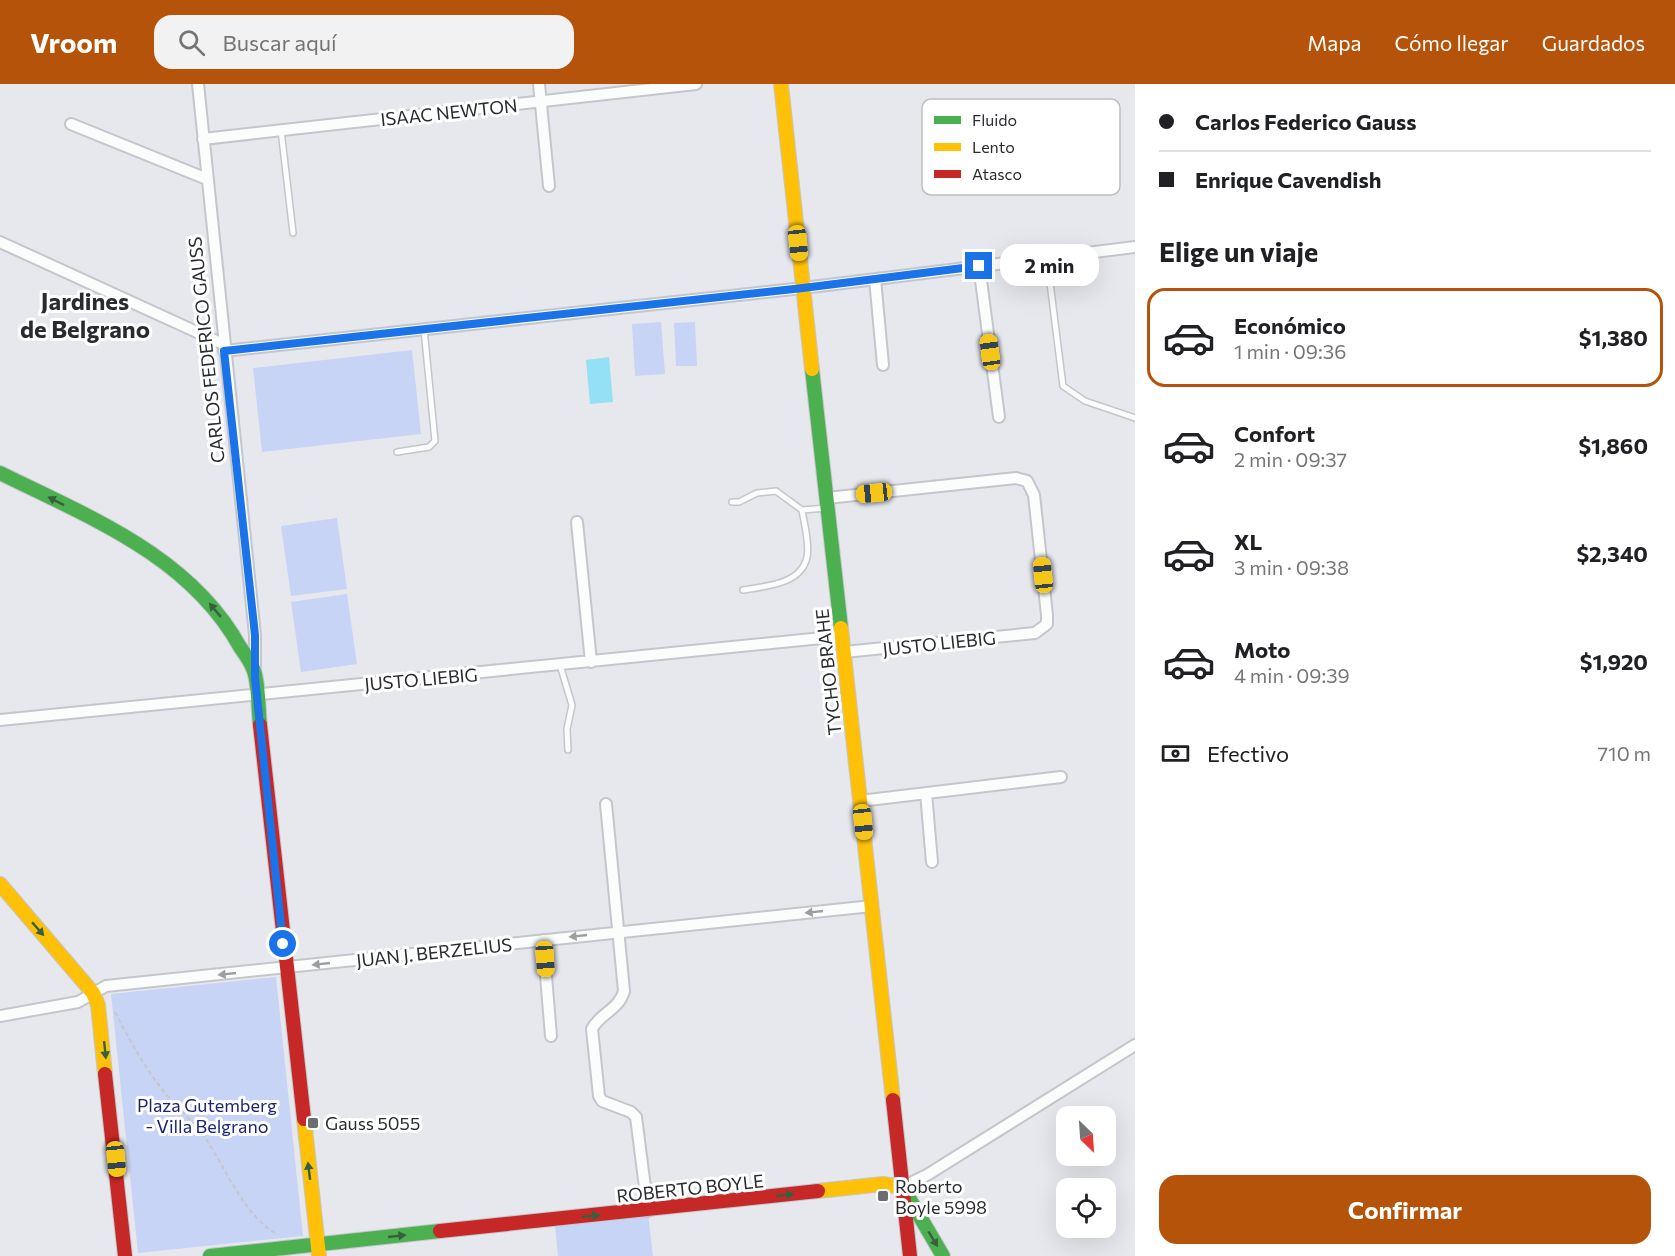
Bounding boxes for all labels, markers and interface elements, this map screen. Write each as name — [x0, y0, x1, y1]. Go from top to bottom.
search box — [154, 15, 574, 69]
text: Vroom — [30, 25, 118, 59]
icon: search — [175, 26, 208, 59]
text: Buscar aquí — [223, 29, 337, 56]
text: Mapa — [1307, 30, 1362, 55]
text: Cómo llegar — [1395, 30, 1509, 55]
text: Guardados — [1542, 30, 1645, 55]
street label: ISAAC NEWTON — [379, 94, 519, 130]
legend — [922, 99, 1120, 195]
text: Carlos Federico Gauss — [1195, 108, 1416, 135]
text: Fluido — [972, 110, 1017, 129]
text: Lento — [972, 137, 1015, 156]
text: Atasco — [972, 164, 1022, 183]
text: Enrique Cavendish — [1195, 166, 1381, 193]
car — [787, 224, 809, 262]
text: Elige un viaje — [1159, 235, 1318, 268]
street label: CARLOS FEDERICO GAUSS — [183, 236, 229, 464]
callout: 2 min — [1000, 245, 1099, 287]
route end — [965, 252, 992, 279]
text: 2 min — [1025, 253, 1074, 277]
district label: Jardines de Belgrano — [20, 286, 150, 343]
icon: car — [1162, 311, 1216, 365]
text: Económico — [1234, 312, 1346, 339]
text: $1,380 — [1579, 324, 1648, 351]
car — [979, 333, 1001, 371]
text: 1 min · 09:36 — [1234, 339, 1346, 363]
icon: car — [1162, 419, 1216, 473]
text: Confort — [1234, 420, 1315, 447]
text: $1,860 — [1578, 432, 1648, 459]
text: 2 min · 09:37 — [1234, 447, 1347, 471]
car — [855, 482, 893, 504]
one-way arrow — [47, 497, 65, 507]
icon: car — [1162, 527, 1216, 581]
text: XL — [1234, 528, 1262, 555]
text: $2,340 — [1576, 540, 1648, 567]
text: 3 min · 09:38 — [1234, 555, 1349, 579]
car — [1032, 556, 1054, 594]
one-way arrow — [209, 602, 222, 618]
street label: TYCHO BRAHE — [810, 608, 846, 736]
street label: JUSTO LIEBIG — [881, 626, 997, 660]
icon: car — [1162, 635, 1216, 689]
text: Moto — [1234, 636, 1290, 663]
text: $1,920 — [1580, 648, 1648, 675]
street label: JUSTO LIEBIG — [363, 663, 479, 695]
text: 4 min · 09:39 — [1234, 663, 1350, 687]
icon: cash — [1159, 737, 1192, 770]
text: Efectivo — [1207, 740, 1289, 767]
text: 710 m — [1598, 741, 1651, 765]
car — [852, 803, 874, 841]
one-way arrow — [804, 907, 823, 917]
one-way arrow — [31, 921, 44, 936]
route start — [269, 930, 296, 957]
one-way arrow — [568, 931, 587, 941]
street label: JUAN J. BERZELIUS — [355, 933, 513, 971]
car — [535, 940, 555, 978]
one-way arrow — [312, 959, 331, 969]
one-way arrow — [218, 969, 237, 979]
one-way arrow — [100, 1040, 109, 1059]
park label: Plaza Gutemberg - Villa Belgrano — [137, 1094, 277, 1137]
north arrow — [1056, 1106, 1116, 1166]
map controls — [1056, 1106, 1116, 1238]
place label: Gauss 5055 — [325, 1112, 420, 1134]
marker: Gauss 5055 — [306, 1116, 320, 1130]
car — [105, 1140, 127, 1178]
one-way arrow — [304, 1162, 314, 1181]
street label: ROBERTO BOYLE — [615, 1169, 765, 1207]
place label: Roberto Boyle 5998 — [895, 1175, 987, 1218]
button: Confirmar — [1159, 1175, 1651, 1244]
button: locate — [1056, 1178, 1116, 1238]
marker: Roberto Boyle 5998 — [876, 1189, 890, 1203]
one-way arrow — [776, 1190, 795, 1200]
one-way arrow — [582, 1211, 601, 1221]
one-way arrow — [388, 1231, 407, 1241]
one-way arrow — [928, 1231, 939, 1247]

